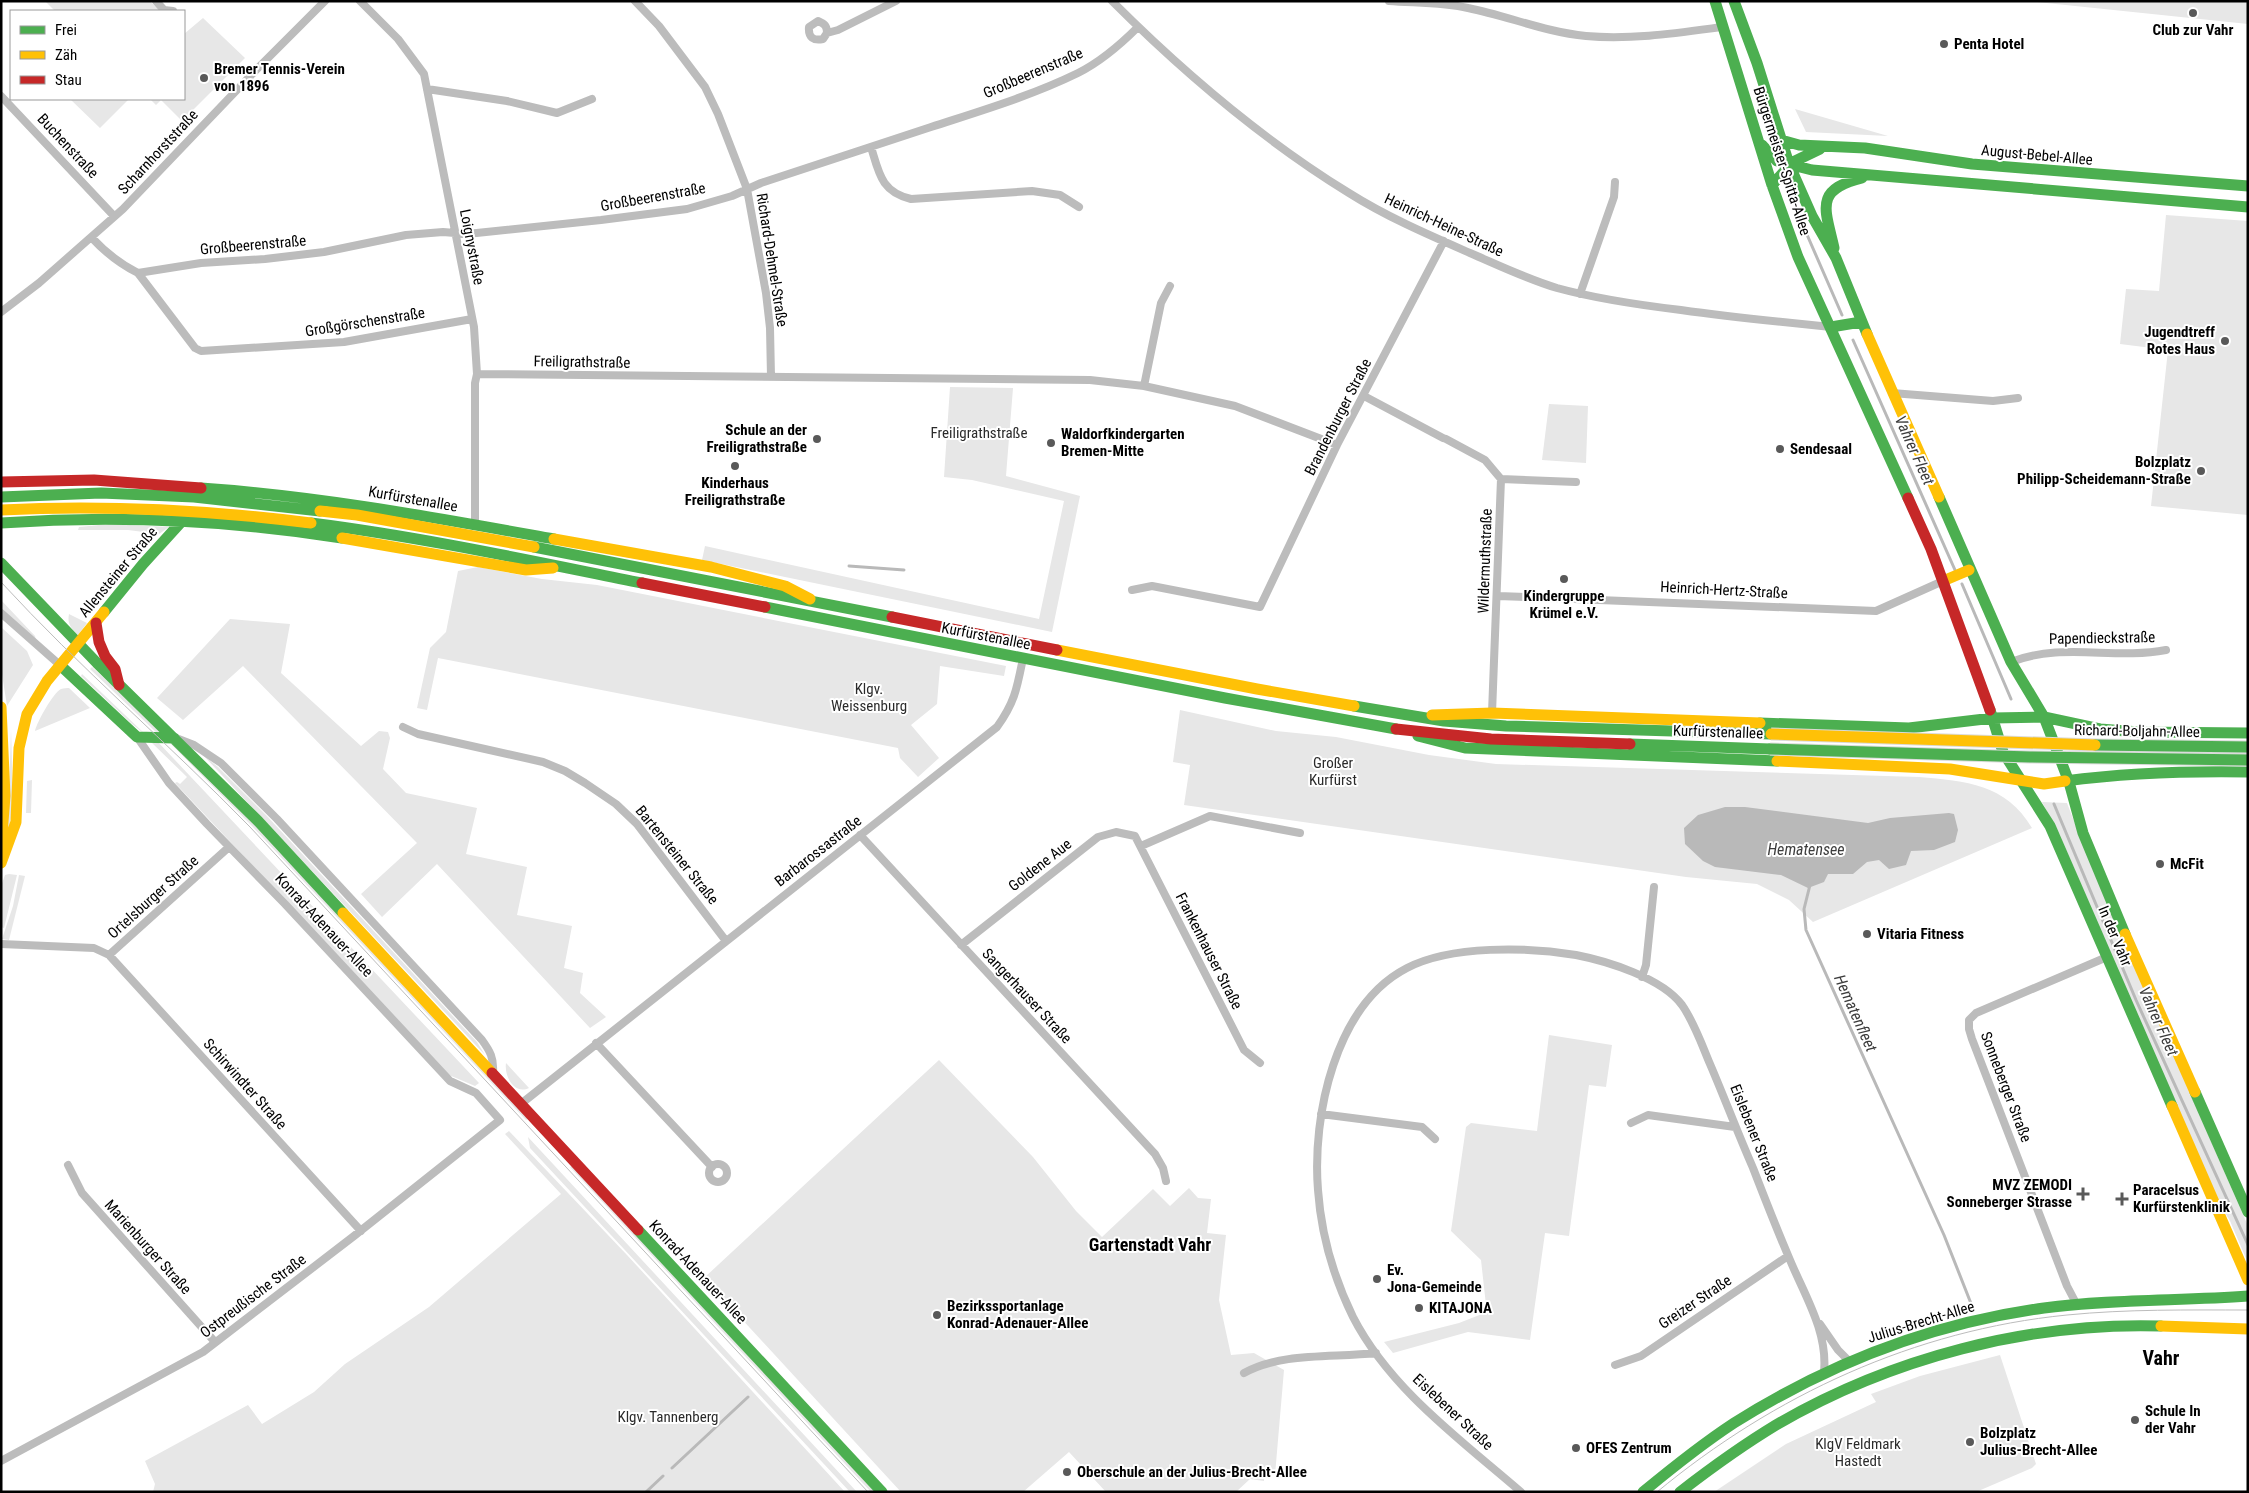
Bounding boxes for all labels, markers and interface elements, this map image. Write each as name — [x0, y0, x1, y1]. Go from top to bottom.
marker: Club zur Vahr — [2187, 7, 2199, 19]
legend — [10, 10, 185, 100]
text: Frei — [55, 21, 77, 39]
place label: Club zur Vahr — [2153, 21, 2233, 39]
place label: Penta Hotel — [1954, 35, 2024, 53]
marker: Penta Hotel — [1938, 38, 1950, 50]
street label: Großbeerenstraße — [980, 44, 1086, 102]
text: Zäh — [55, 46, 77, 64]
place label: Bremer Tennis-Verein von 1896 — [214, 60, 345, 95]
text: Stau — [55, 71, 82, 89]
marker: Bremer Tennis-Verein von 1896 — [198, 72, 210, 84]
street label: Bürgermeister-Spitta-Allee — [1749, 84, 1815, 238]
street label: Scharnhorststraße — [114, 106, 202, 198]
street label: Buchenstraße — [34, 110, 102, 182]
street label: August-Bebel-Allee — [1980, 141, 2094, 169]
street label: Großbeerenstraße — [599, 179, 707, 215]
street label: Heinrich-Heine-Straße — [1382, 190, 1506, 260]
street label: Richard-Dehmel-Straße — [753, 192, 791, 328]
street label: Loignystraße — [456, 208, 488, 286]
street label: Großbeerenstraße — [199, 231, 307, 259]
street label: Großgörschenstraße — [304, 304, 426, 340]
place label: Jugendtreff Rotes Haus — [2144, 323, 2215, 358]
marker: Jugendtreff Rotes Haus — [2219, 335, 2231, 347]
street label: Freiligrathstraße — [533, 352, 631, 372]
street label: Brandenburger Straße — [1301, 356, 1375, 478]
water label: Vahrer Fleet — [1891, 413, 1938, 488]
place label: Schule an der Freiligrathstraße — [707, 421, 807, 456]
park label: Freiligrathstraße — [931, 424, 1027, 442]
place label: Waldorfkindergarten Bremen-Mitte — [1061, 425, 1185, 460]
marker: Schule an der Freiligrathstraße — [811, 433, 823, 445]
marker: Waldorfkindergarten Bremen-Mitte — [1045, 437, 1057, 449]
place label: Sendesaal — [1790, 440, 1852, 458]
marker: Sendesaal — [1774, 443, 1786, 455]
place label: Bolzplatz Philipp-Scheidemann-Straße — [2017, 453, 2191, 488]
marker: Kinderhaus Freiligrathstraße — [729, 460, 741, 472]
marker: Bolzplatz Philipp-Scheidemann-Straße — [2195, 465, 2207, 477]
place label: Kinderhaus Freiligrathstraße — [685, 474, 785, 509]
street label: Kurfürstenallee — [367, 482, 459, 516]
street label: Wildermuthstraße — [1474, 508, 1496, 614]
street label: Allensteiner Straße — [75, 523, 161, 621]
marker: Kindergruppe Krümel e.V. — [1558, 573, 1570, 585]
street label: Heinrich-Hertz-Straße — [1660, 578, 1788, 602]
place label: Kindergruppe Krümel e.V. — [1524, 587, 1604, 622]
street label: Kurfürstenallee — [940, 619, 1032, 653]
street label: Papendieckstraße — [2049, 628, 2155, 648]
park label: Klgv. Weissenburg — [831, 680, 907, 715]
street label: Kurfürstenallee — [1673, 721, 1763, 743]
street label: Richard-Boljahn-Allee — [2074, 721, 2200, 741]
park label: Großer Kurfürst — [1309, 754, 1357, 789]
street label: Bartensteiner Straße — [632, 802, 722, 908]
street label: Barbarossastraße — [771, 812, 865, 890]
street label: Goldene Aue — [1005, 835, 1075, 895]
water label: Hematensee — [1767, 840, 1845, 859]
street label: Ortelsburger Straße — [104, 852, 202, 942]
place label: McFit — [2170, 855, 2204, 873]
marker: McFit — [2154, 858, 2166, 870]
street label: Konrad-Adenauer-Allee — [271, 869, 377, 981]
street label: Frankenhauser Straße — [1172, 890, 1246, 1012]
street label: In der Vahr — [2094, 903, 2136, 969]
place label: Vitaria Fitness — [1877, 925, 1964, 943]
marker: Vitaria Fitness — [1861, 928, 1873, 940]
street label: Sangerhauser Straße — [978, 945, 1076, 1047]
water label: Hematenfleet — [1830, 972, 1881, 1055]
water label: Vahrer Fleet — [2135, 984, 2182, 1059]
street label: Sonneberger Straße — [1977, 1029, 2035, 1145]
street label: Schirwindter Straße — [199, 1035, 291, 1133]
street label: Eislebener Straße — [1726, 1082, 1782, 1184]
place label: MVZ ZEMODI Sonneberger Strasse — [1947, 1176, 2072, 1211]
place label: Paracelsus Kurfürstenklinik — [2133, 1181, 2231, 1216]
marker: MVZ ZEMODI Sonneberger Strasse — [2076, 1187, 2090, 1201]
marker: Paracelsus Kurfürstenklinik — [2115, 1192, 2129, 1206]
street label: Marienburger Straße — [101, 1196, 195, 1298]
street label: Konrad-Adenauer-Allee — [645, 1216, 751, 1328]
district label: Gartenstadt Vahr — [1089, 1234, 1211, 1255]
street label: Ostpreußische Straße — [197, 1250, 309, 1342]
place label: Ev. Jona-Gemeinde — [1387, 1261, 1482, 1296]
street label: Greizer Straße — [1655, 1271, 1735, 1333]
marker: Ev. Jona-Gemeinde — [1371, 1273, 1383, 1285]
place label: Bezirkssportanlage Konrad-Adenauer-Allee — [947, 1297, 1088, 1332]
street label: Julius-Brecht-Allee — [1865, 1297, 1977, 1347]
place label: KITAJONA — [1429, 1299, 1492, 1317]
marker: KITAJONA — [1413, 1302, 1425, 1314]
marker: Bezirkssportanlage Konrad-Adenauer-Allee — [931, 1309, 943, 1321]
district label: Vahr — [2143, 1346, 2180, 1370]
street label: Eislebener Straße — [1409, 1370, 1497, 1454]
place label: Schule In der Vahr — [2145, 1402, 2201, 1437]
park label: Klgv. Tannenberg — [617, 1408, 719, 1426]
marker: Schule In der Vahr — [2129, 1414, 2141, 1426]
place label: Bolzplatz Julius-Brecht-Allee — [1980, 1424, 2097, 1459]
park label: KlgV Feldmark Hastedt — [1815, 1435, 1901, 1470]
marker: Bolzplatz Julius-Brecht-Allee — [1964, 1436, 1976, 1448]
place label: OFES Zentrum — [1586, 1439, 1672, 1457]
marker: OFES Zentrum — [1570, 1442, 1582, 1454]
place label: Oberschule an der Julius-Brecht-Allee — [1077, 1463, 1307, 1481]
marker: Oberschule an der Julius-Brecht-Allee — [1061, 1466, 1073, 1478]

